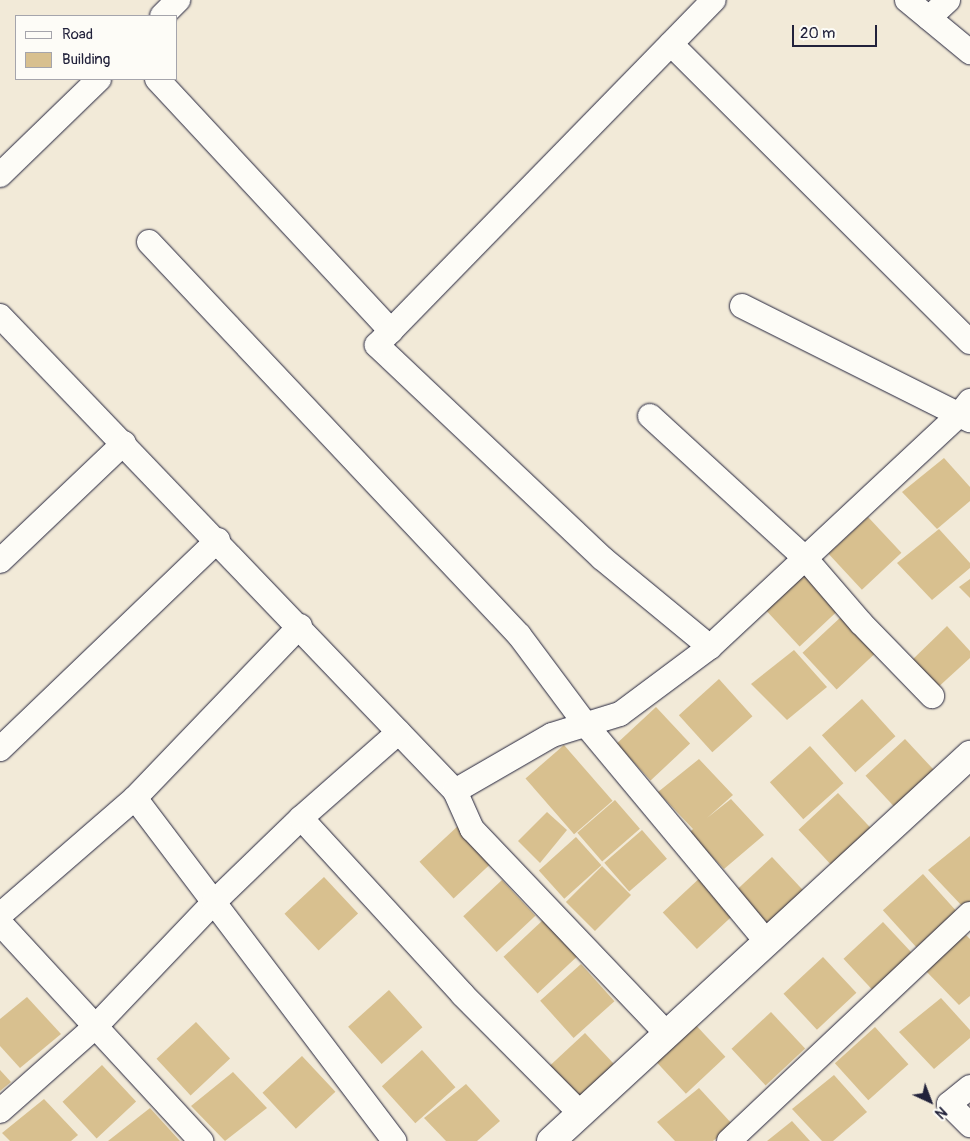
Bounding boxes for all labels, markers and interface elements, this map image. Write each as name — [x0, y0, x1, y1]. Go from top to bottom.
legend — [15, 15, 178, 80]
scale bar — [795, 15, 880, 47]
text: 20 m — [800, 24, 835, 43]
text: Road — [62, 25, 93, 44]
text: Building — [62, 50, 110, 69]
north arrow — [905, 1076, 955, 1126]
text: N — [931, 1103, 950, 1122]

